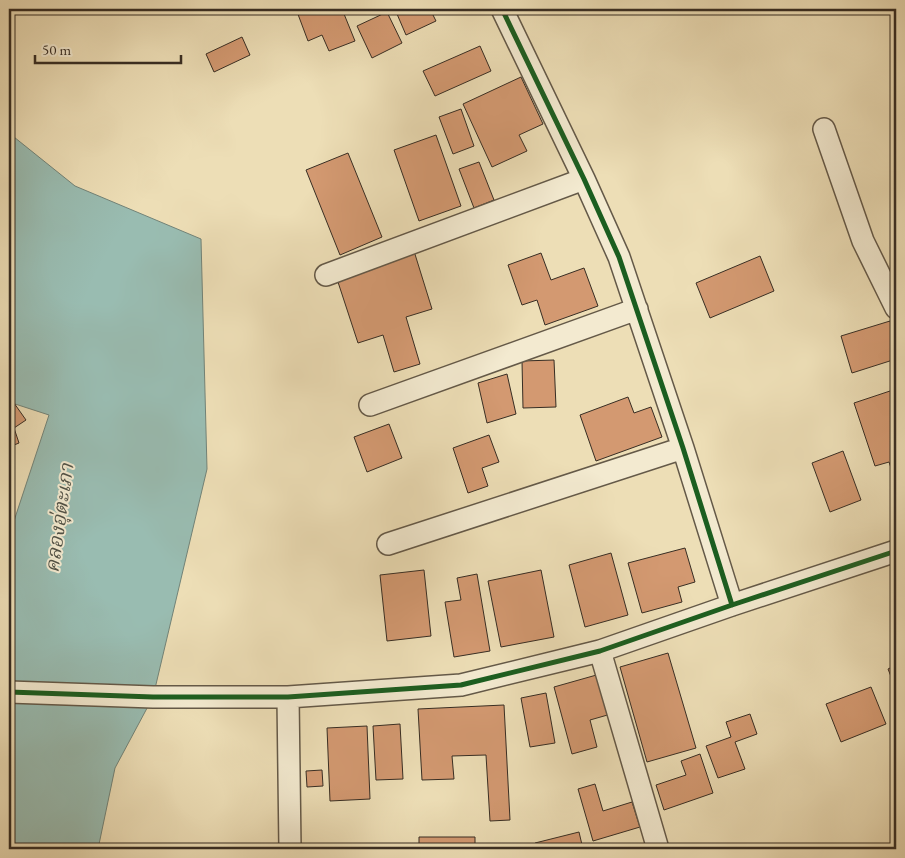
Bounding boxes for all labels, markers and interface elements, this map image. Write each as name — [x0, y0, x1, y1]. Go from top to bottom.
scale bar — [35, 32, 181, 64]
text: 50 m — [42, 40, 71, 59]
water label: คลองอุ่ตะเภา — [38, 461, 80, 574]

